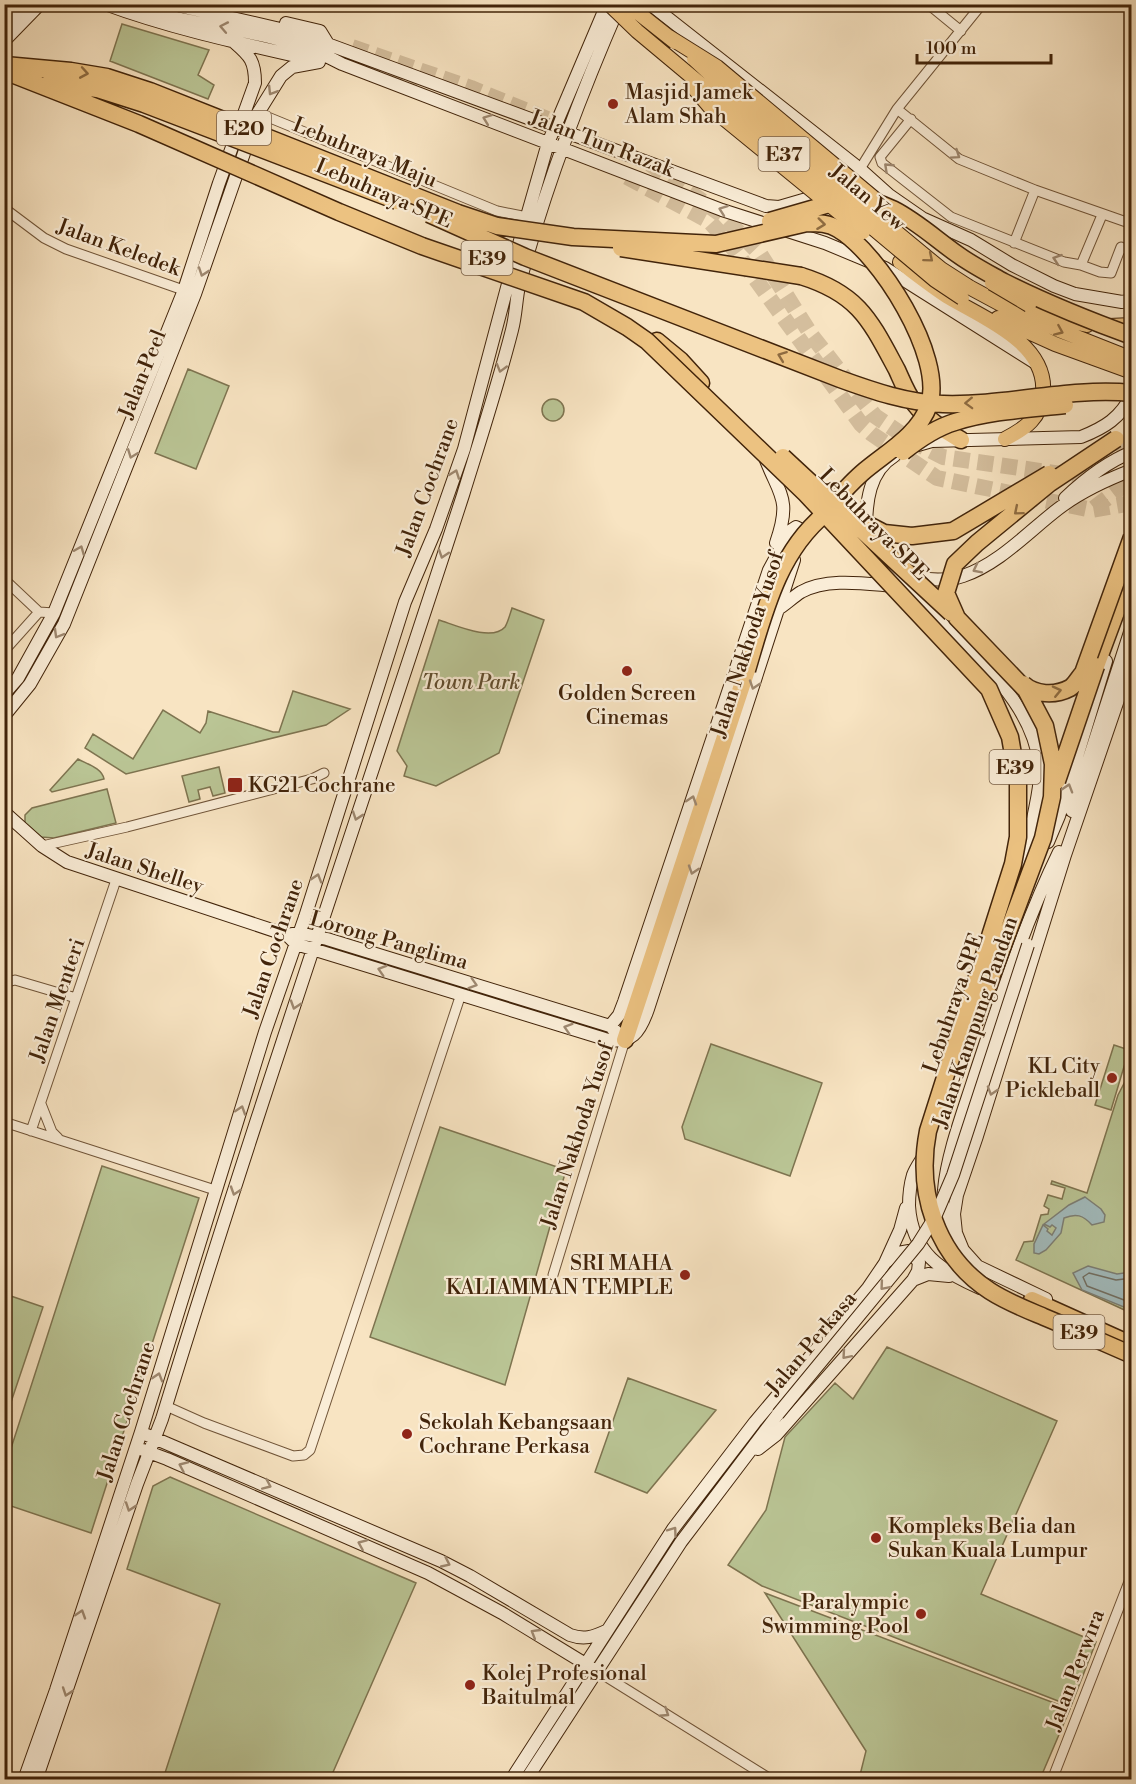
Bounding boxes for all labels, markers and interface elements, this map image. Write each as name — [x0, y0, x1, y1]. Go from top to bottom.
one-way arrow — [219, 21, 229, 34]
scale bar — [917, 27, 1050, 65]
text: 100 m — [926, 37, 977, 60]
one-way arrow — [78, 66, 88, 79]
place label: Masjid Jamek Alam Shah — [624, 80, 754, 130]
one-way arrow — [268, 85, 280, 95]
marker: Masjid Jamek Alam Shah — [606, 97, 620, 111]
street label: Jalan Tun Razak — [525, 104, 678, 184]
road number: E20 — [217, 111, 271, 145]
street label: Lebuhraya Maju — [289, 112, 441, 194]
one-way arrow — [482, 114, 493, 127]
road number: E37 — [758, 137, 810, 171]
one-way arrow — [950, 148, 961, 159]
street label: Lebuhraya SPE — [311, 153, 456, 234]
street label: Jalan Yew — [824, 158, 911, 237]
one-way arrow — [885, 163, 895, 174]
one-way arrow — [718, 205, 729, 218]
street label: Jalan Keledek — [52, 213, 185, 283]
one-way arrow — [816, 218, 826, 230]
road number: E39 — [462, 241, 512, 275]
one-way arrow — [922, 251, 933, 262]
one-way arrow — [1053, 254, 1063, 267]
one-way arrow — [197, 266, 210, 277]
one-way arrow — [1053, 324, 1064, 336]
street label: Jalan Peel — [113, 326, 173, 424]
one-way arrow — [777, 350, 787, 363]
one-way arrow — [496, 362, 508, 373]
one-way arrow — [964, 397, 973, 409]
street label: Jalan Cochrane — [391, 415, 465, 561]
one-way arrow — [127, 448, 139, 459]
street label: Lebuhraya SPE — [813, 463, 933, 586]
one-way arrow — [448, 469, 461, 480]
one-way arrow — [1014, 503, 1025, 514]
one-way arrow — [73, 545, 85, 556]
street label: Jalan Nakhoda Yusof — [705, 547, 791, 742]
one-way arrow — [438, 548, 451, 559]
one-way arrow — [972, 562, 983, 574]
one-way arrow — [54, 628, 66, 638]
marker: Golden Screen Cinemas — [620, 664, 634, 678]
park label: Town Park — [422, 670, 520, 696]
one-way arrow — [749, 679, 762, 690]
place label: Golden Screen Cinemas — [558, 681, 697, 731]
one-way arrow — [1052, 685, 1062, 698]
road number: E39 — [990, 750, 1040, 784]
place label: KG21 Cochrane — [248, 773, 396, 799]
marker: KG21 Cochrane — [226, 776, 244, 794]
one-way arrow — [1061, 783, 1073, 794]
one-way arrow — [685, 795, 697, 806]
one-way arrow — [351, 810, 364, 821]
street label: Jalan Shelley — [82, 837, 207, 900]
one-way arrow — [688, 864, 700, 875]
one-way arrow — [310, 873, 322, 884]
street label: Jalan Cochrane — [238, 875, 310, 1022]
street label: Lorong Panglima — [307, 906, 471, 976]
street label: Jalan Kampung Pandan — [927, 913, 1024, 1132]
street label: Lebuhraya SPE — [918, 930, 990, 1077]
street label: Jalan Menteri — [24, 935, 91, 1067]
one-way arrow — [377, 965, 388, 977]
one-way arrow — [467, 976, 478, 989]
one-way arrow — [289, 999, 302, 1010]
one-way arrow — [563, 1022, 574, 1035]
street label: Jalan Nakhoda Yusof — [535, 1038, 621, 1233]
place label: KL City Pickleball — [1005, 1054, 1101, 1104]
marker: KL City Pickleball — [1105, 1071, 1119, 1085]
one-way arrow — [986, 1085, 999, 1096]
one-way arrow — [234, 1105, 246, 1116]
one-way arrow — [230, 1185, 243, 1196]
place label: SRI MAHA KALIAMMAN TEMPLE — [446, 1251, 674, 1301]
marker: SRI MAHA KALIAMMAN TEMPLE — [678, 1268, 692, 1282]
one-way arrow — [880, 1279, 891, 1290]
street label: Jalan Perkasa — [760, 1286, 863, 1402]
road number: E39 — [1054, 1315, 1104, 1349]
street label: Jalan Cochrane — [92, 1338, 162, 1485]
one-way arrow — [842, 1348, 853, 1359]
one-way arrow — [151, 1372, 163, 1383]
place label: Sekolah Kebangsaan Cochrane Perkasa — [419, 1410, 613, 1460]
marker: Sekolah Kebangsaan Cochrane Perkasa — [400, 1427, 414, 1441]
one-way arrow — [179, 1461, 190, 1473]
one-way arrow — [260, 1478, 271, 1490]
one-way arrow — [124, 1501, 137, 1512]
place label: Kompleks Belia dan Sukan Kuala Lumpur — [888, 1514, 1088, 1564]
one-way arrow — [666, 1526, 677, 1537]
marker: Kompleks Belia dan Sukan Kuala Lumpur — [869, 1531, 883, 1545]
one-way arrow — [357, 1539, 368, 1551]
one-way arrow — [439, 1556, 450, 1568]
place label: Paralympic Swimming Pool — [762, 1590, 909, 1640]
street label: Jalan Perwira — [1041, 1606, 1111, 1736]
marker: Paralympic Swimming Pool — [914, 1607, 928, 1621]
one-way arrow — [73, 1609, 86, 1620]
one-way arrow — [531, 1629, 541, 1640]
place label: Kolej Profesional Baitulmal — [481, 1661, 647, 1711]
marker: Kolej Profesional Baitulmal — [463, 1678, 477, 1692]
one-way arrow — [62, 1686, 75, 1697]
one-way arrow — [658, 1706, 669, 1717]

